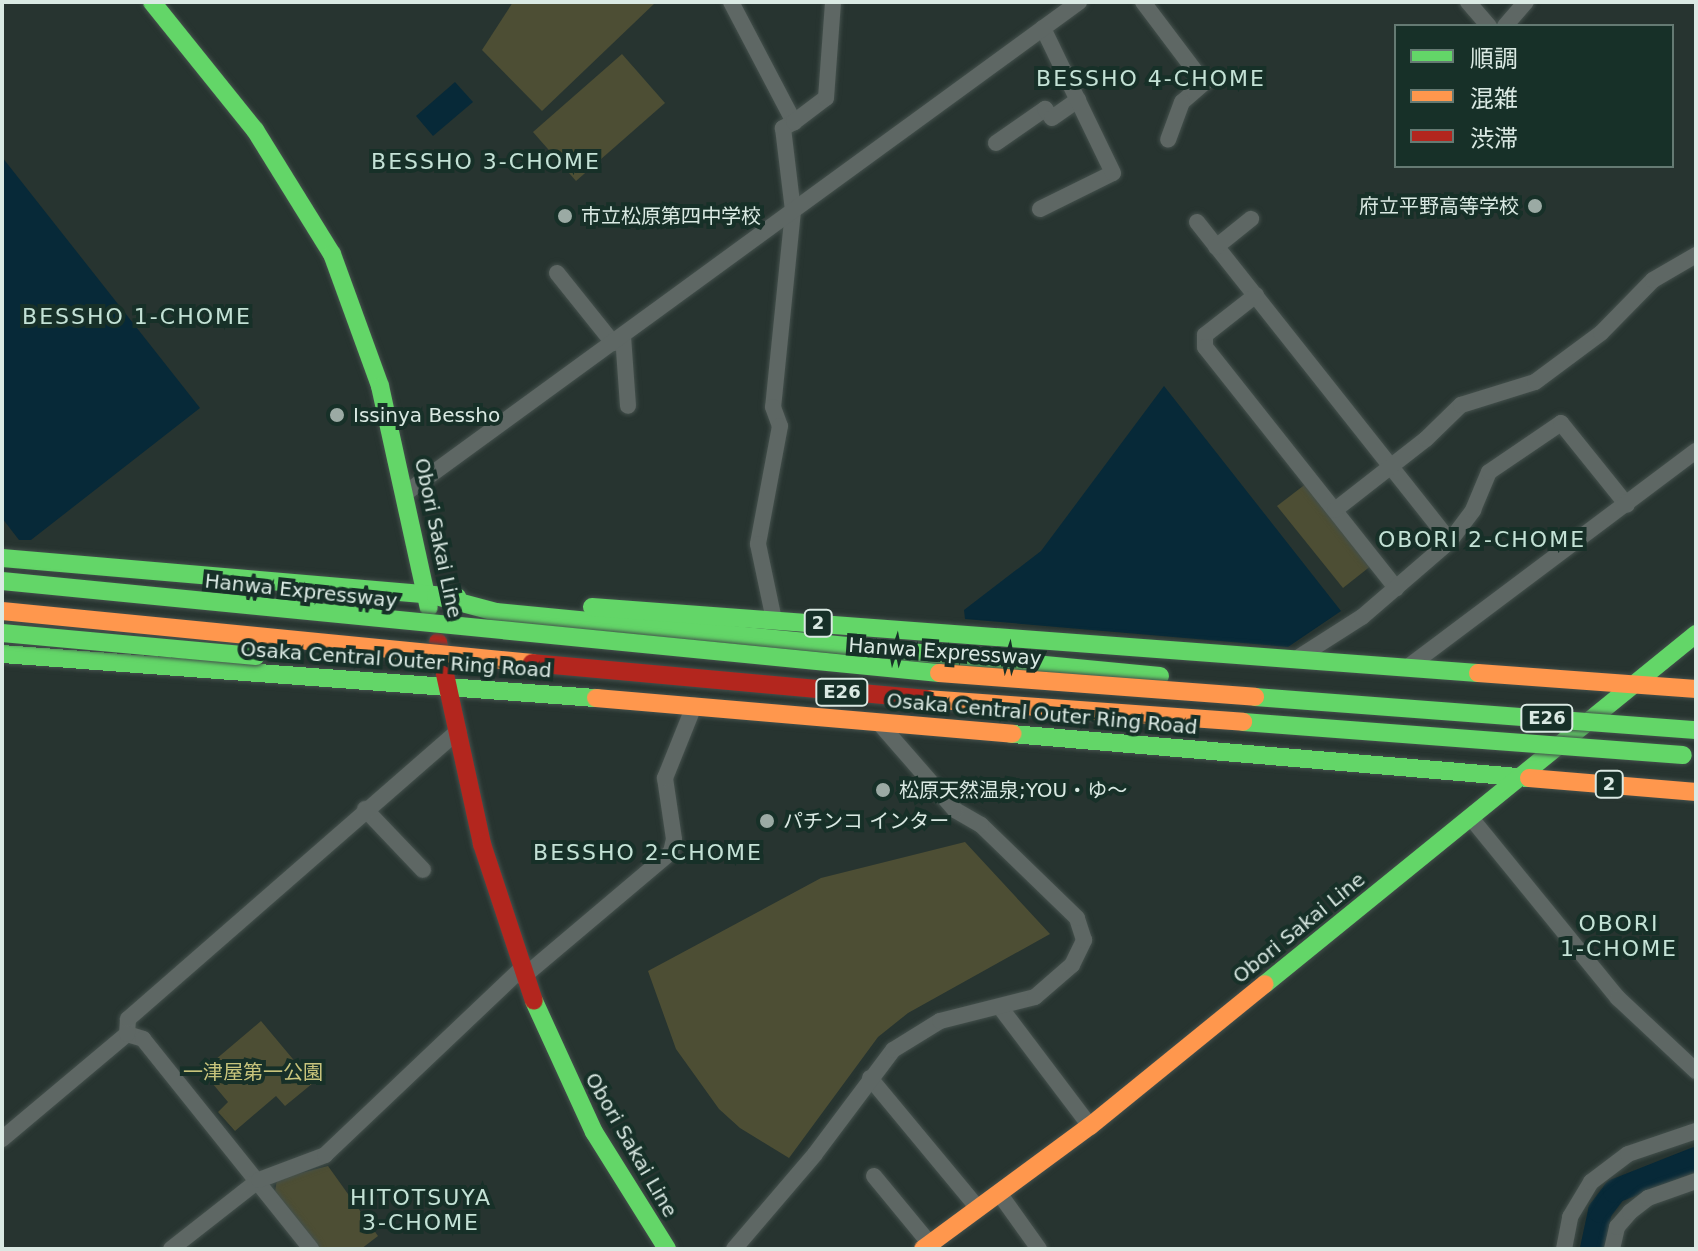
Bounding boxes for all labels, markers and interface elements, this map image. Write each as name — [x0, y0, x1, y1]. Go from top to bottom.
legend — [1394, 24, 1674, 168]
text: 順調 — [1470, 45, 1518, 73]
district label: BESSHO 4-CHOME — [1036, 66, 1266, 92]
text: 混雑 — [1470, 85, 1518, 113]
text: 渋滞 — [1470, 125, 1518, 153]
district label: BESSHO 3-CHOME — [371, 149, 601, 175]
place label: 府立平野高等学校 — [1359, 194, 1519, 218]
marker: 府立平野高等学校 — [1526, 197, 1544, 215]
place label: 市立松原第四中学校 — [581, 204, 761, 228]
marker: 市立松原第四中学校 — [556, 207, 574, 225]
district label: BESSHO 1-CHOME — [22, 304, 252, 330]
place label: Issinya Bessho — [353, 403, 500, 427]
marker: Issinya Bessho — [328, 406, 346, 424]
street label: Obori Sakai Line — [409, 456, 467, 620]
district label: OBORI 2-CHOME — [1378, 527, 1586, 553]
street label: Hanwa Expressway — [204, 569, 398, 613]
road number: 2 — [802, 609, 834, 637]
street label: Hanwa Expressway — [848, 633, 1042, 671]
street label: Osaka Central Outer Ring Road — [240, 637, 552, 683]
road number: E26 — [814, 678, 870, 706]
street label: Osaka Central Outer Ring Road — [886, 688, 1198, 740]
road number: E26 — [1519, 704, 1575, 732]
road number: 2 — [1593, 770, 1625, 798]
place label: 松原天然温泉;YOU・ゆ〜 — [899, 778, 1127, 802]
marker: 松原天然温泉;YOU・ゆ〜 — [874, 781, 892, 799]
place label: パチンコ インター — [783, 809, 949, 833]
marker: パチンコ インター — [758, 812, 776, 830]
district label: BESSHO 2-CHOME — [533, 840, 763, 866]
street label: Obori Sakai Line — [1228, 867, 1370, 989]
district label: OBORI 1-CHOME — [1560, 910, 1678, 962]
park label: 一津屋第一公園 — [183, 1060, 323, 1084]
street label: Obori Sakai Line — [580, 1068, 682, 1222]
district label: HITOTSUYA 3-CHOME — [350, 1184, 492, 1236]

